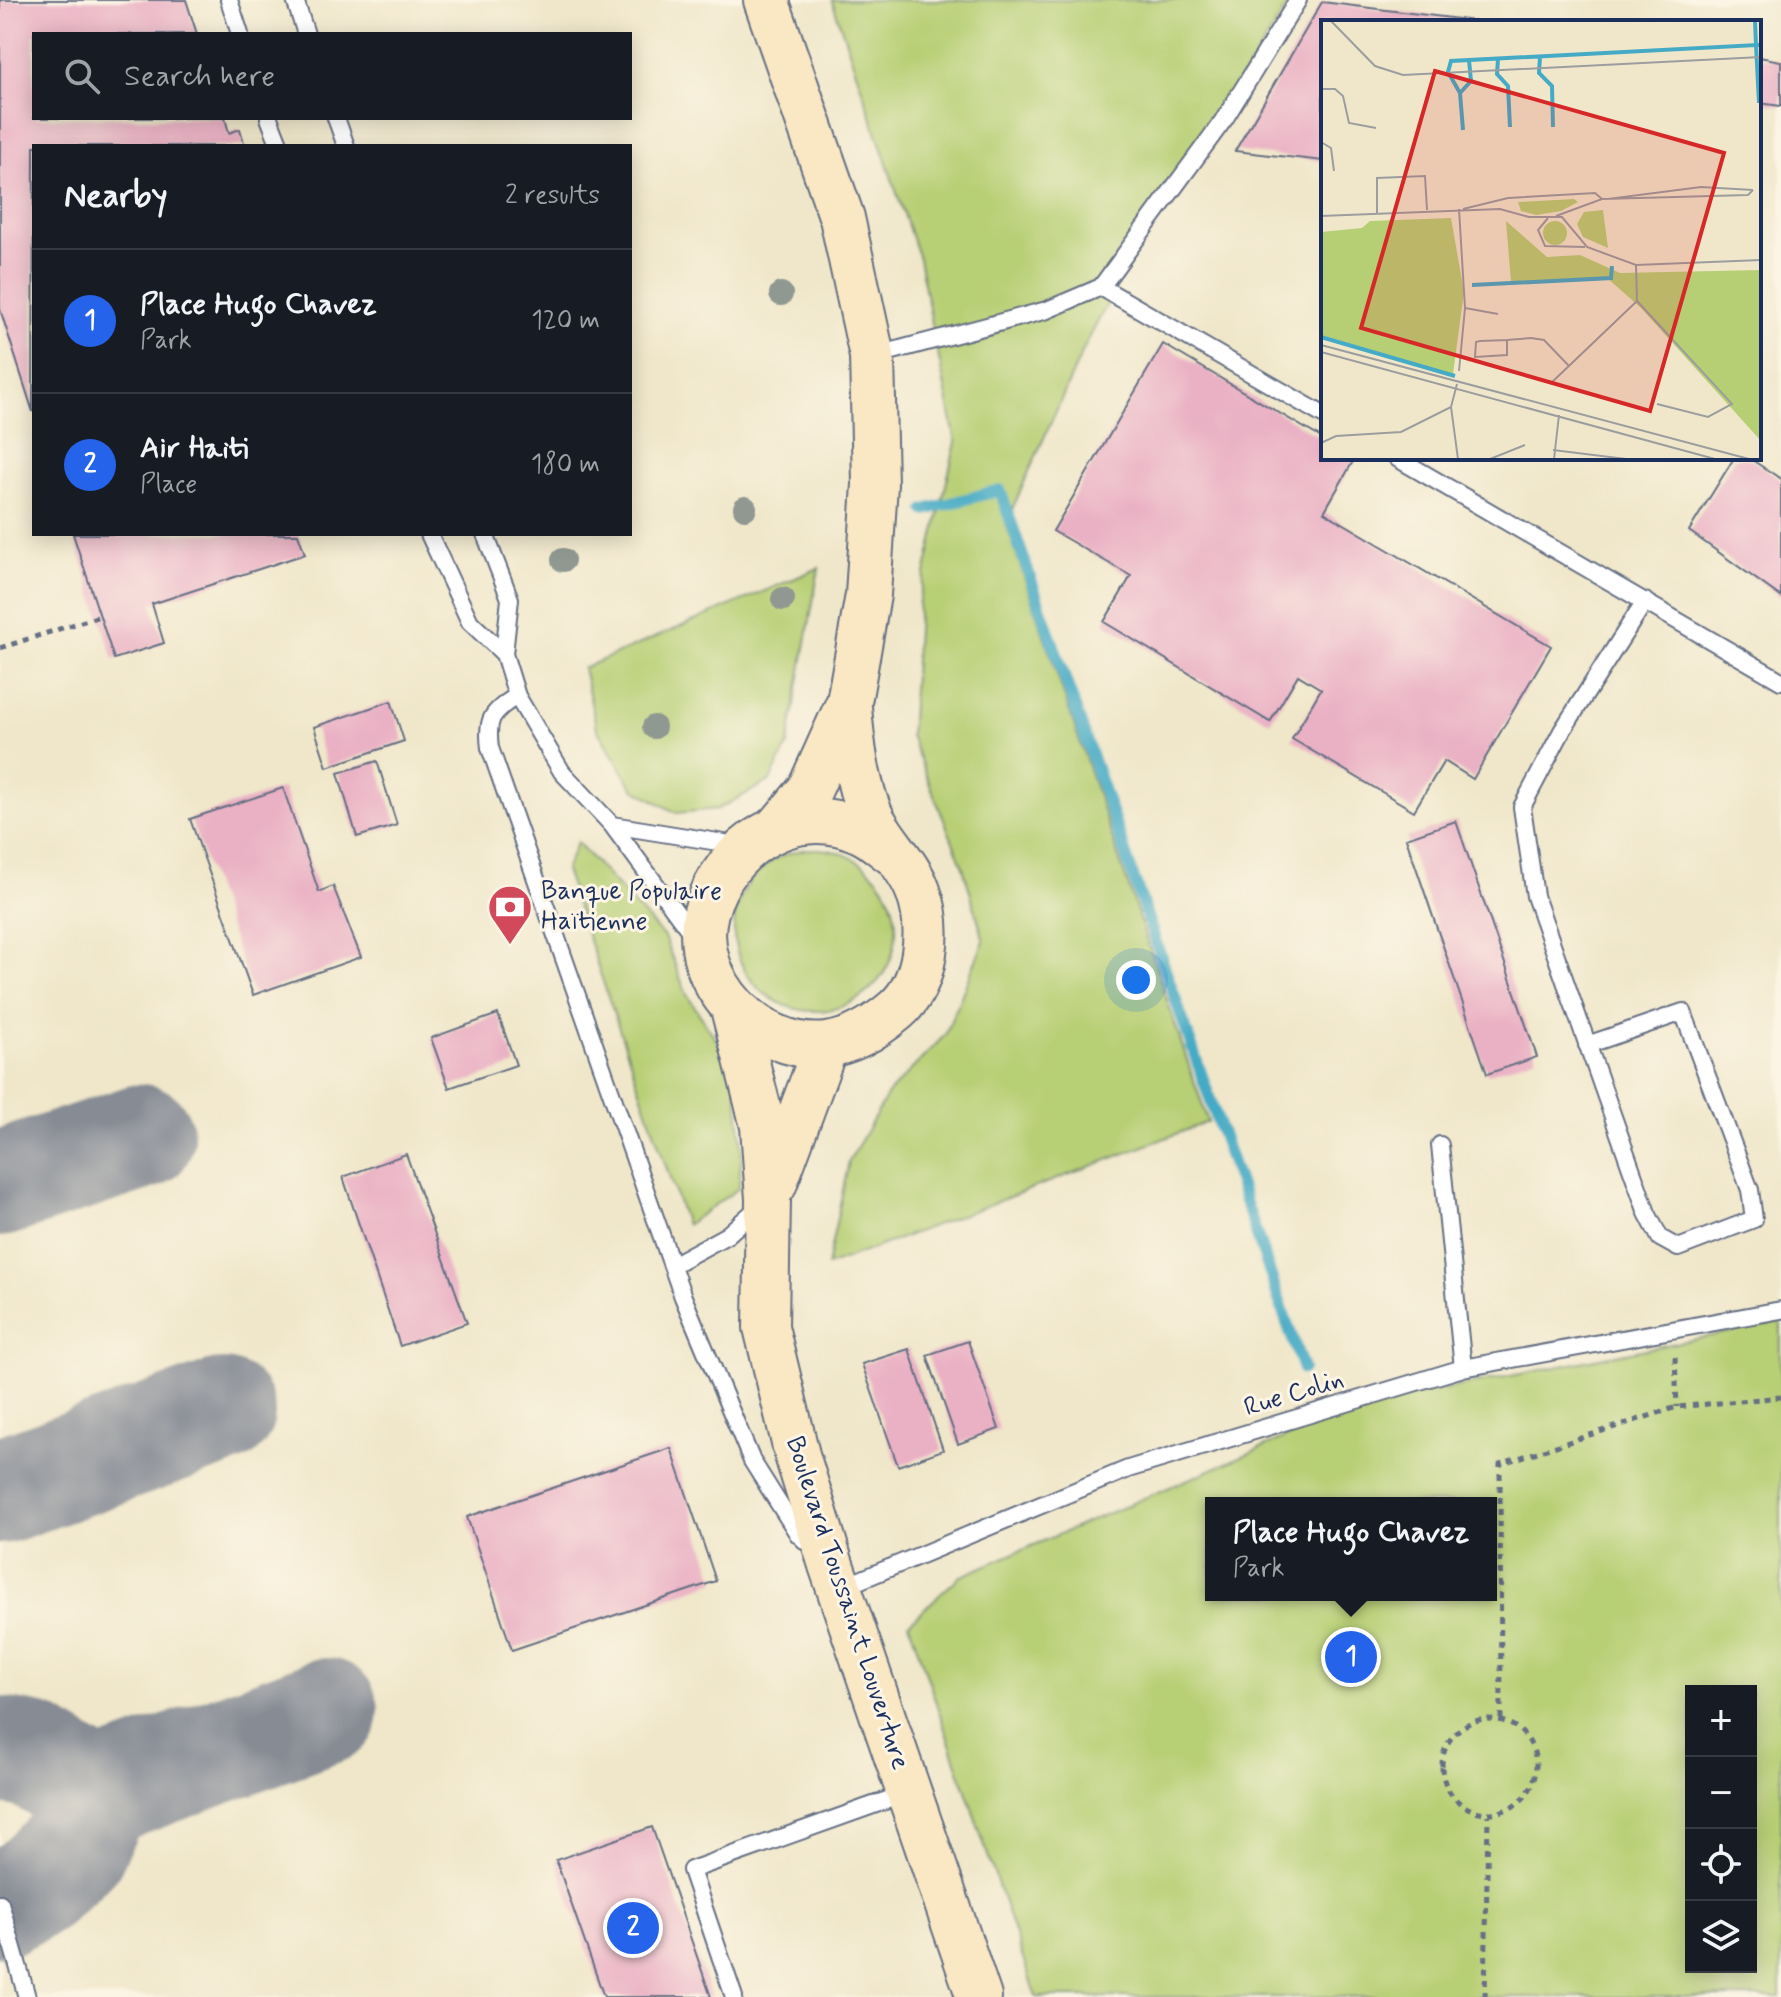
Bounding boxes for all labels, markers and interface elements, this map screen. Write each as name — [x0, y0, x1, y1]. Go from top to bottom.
inset map — [1321, 20, 1761, 460]
search box — [32, 32, 632, 120]
icon: search — [60, 54, 104, 98]
text: Search here — [124, 57, 275, 96]
text: Nearby — [64, 174, 168, 219]
text: 2 results — [505, 179, 600, 213]
text: Place Hugo Chavez — [140, 285, 377, 324]
text: 1 — [84, 304, 96, 338]
text: 120 m — [531, 304, 600, 338]
text: Park — [140, 324, 192, 358]
text: Air Haiti — [140, 429, 248, 468]
text: 2 — [84, 448, 96, 482]
text: 180 m — [531, 448, 600, 482]
text: Place — [140, 468, 197, 502]
place label: Banque Populaire Haïtienne — [541, 875, 722, 939]
bank icon: Banque Populaire Haïtienne — [486, 883, 534, 946]
your location — [1116, 960, 1156, 1000]
street label: Rue Colin — [1240, 1363, 1348, 1425]
street label: Boulevard Toussaint Louverture — [777, 1432, 917, 1774]
popup — [1205, 1497, 1497, 1601]
text: Place Hugo Chavez — [1233, 1513, 1469, 1552]
text: Park — [1233, 1552, 1284, 1586]
pin: 1 — [1325, 1627, 1377, 1687]
map controls — [1685, 1685, 1757, 1973]
button: + — [1685, 1685, 1757, 1757]
button: − — [1685, 1757, 1757, 1829]
button: locate — [1685, 1829, 1757, 1901]
pin: 2 — [607, 1898, 659, 1958]
button: layers — [1685, 1901, 1757, 1973]

